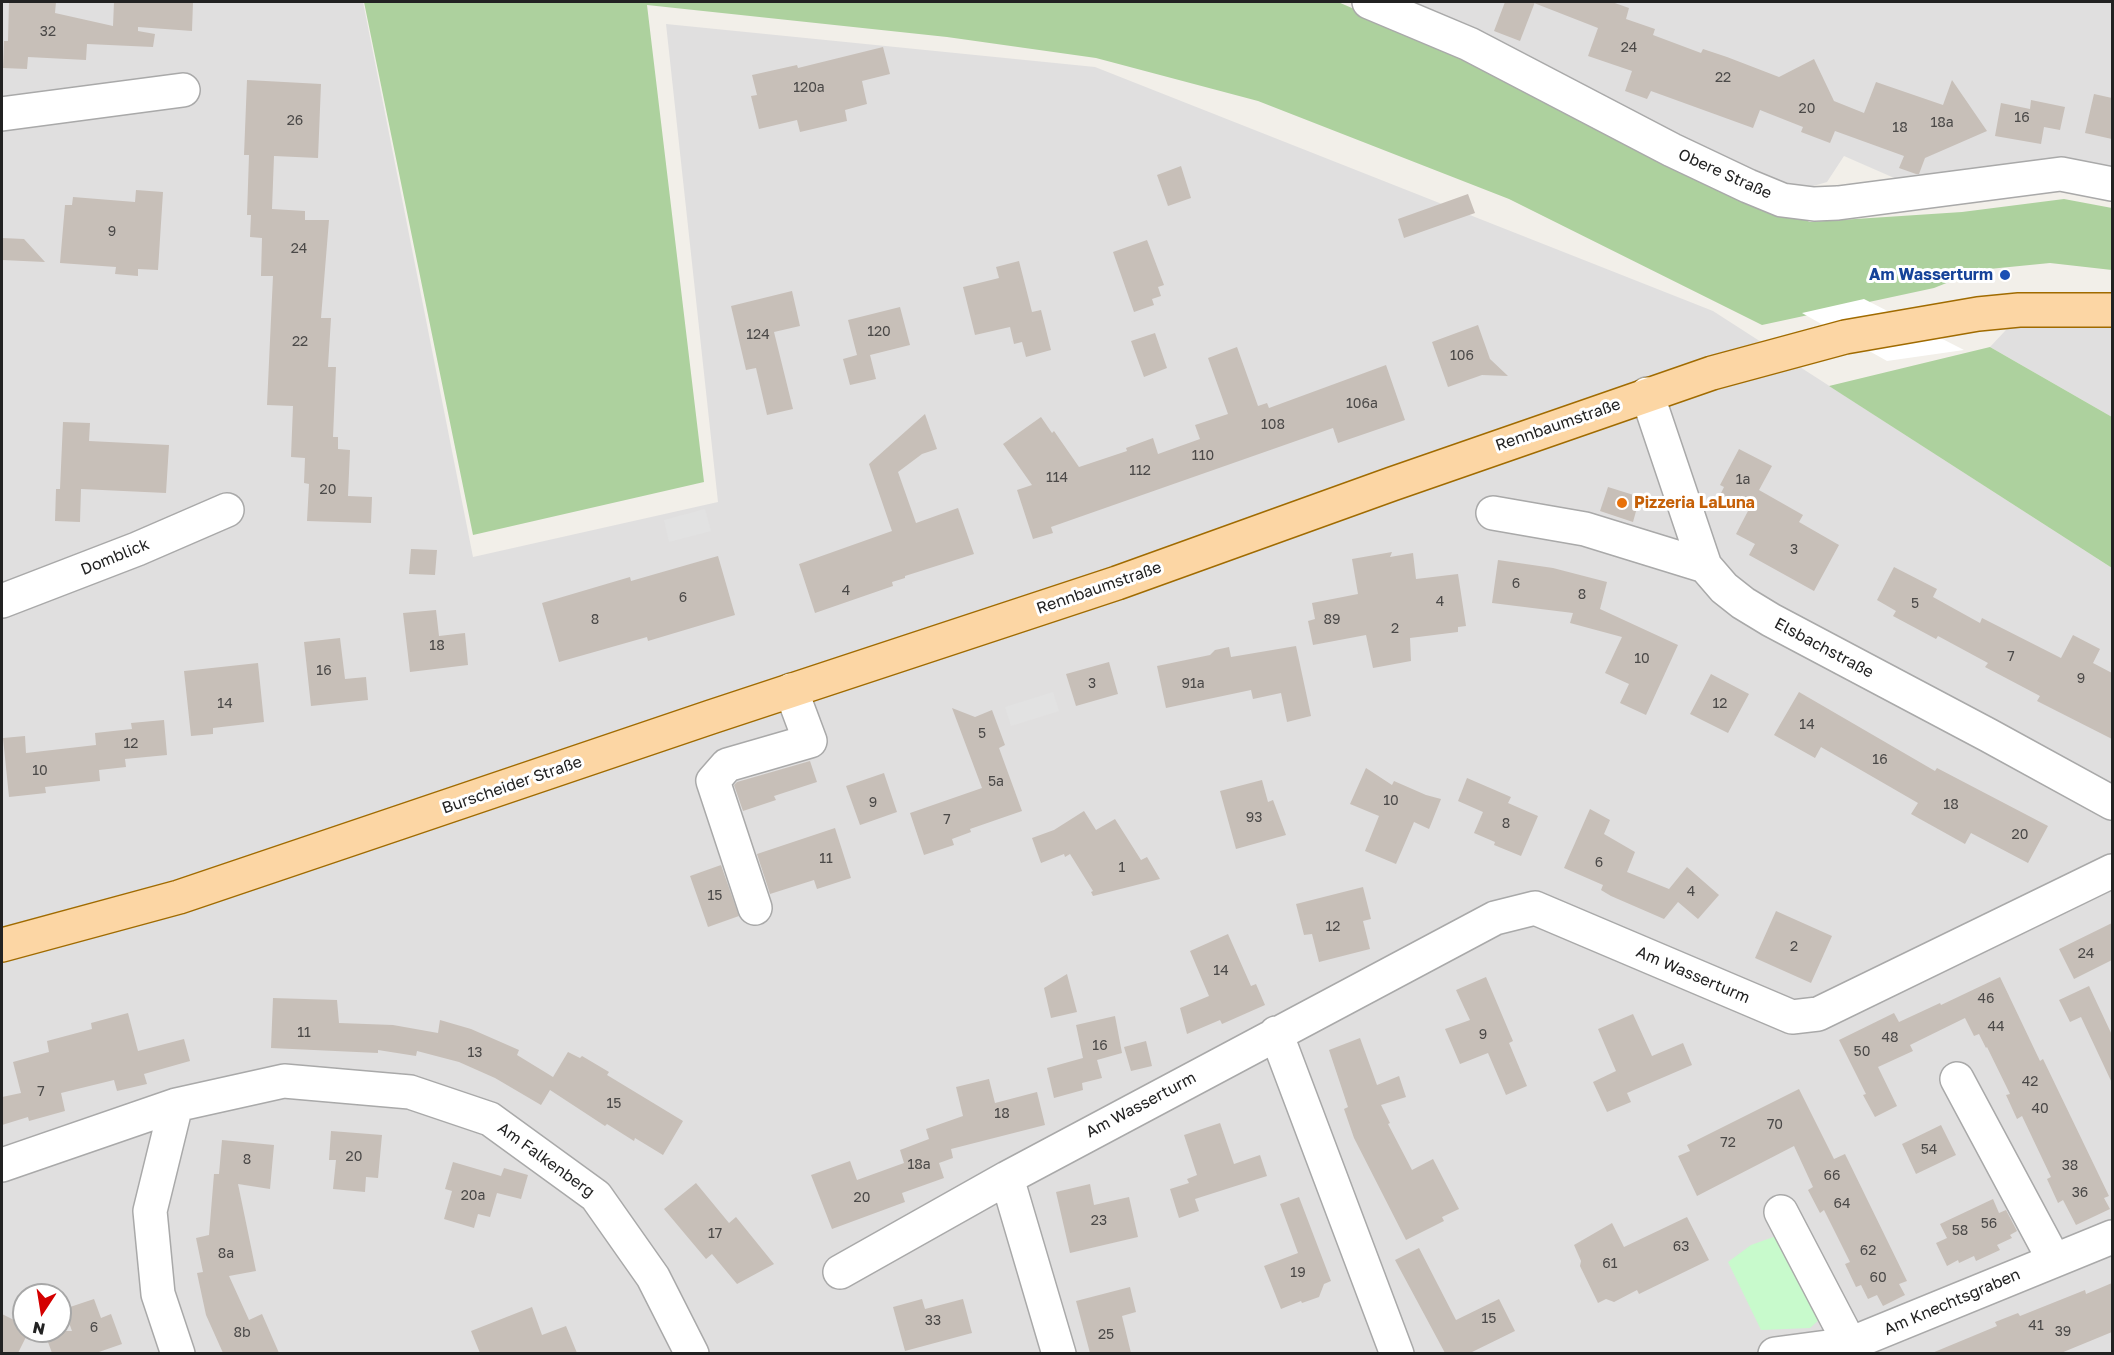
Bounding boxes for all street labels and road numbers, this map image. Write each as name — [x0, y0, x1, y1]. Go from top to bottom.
street label: Obere Straße — [1675, 145, 1775, 203]
street label: Rennbaumstraße — [1493, 395, 1623, 455]
street label: Domblick — [78, 535, 152, 579]
street label: Rennbaumstraße — [1034, 558, 1164, 618]
street label: Elsbachstraße — [1771, 614, 1877, 682]
street label: Burscheider Straße — [440, 752, 584, 818]
street label: Am Wasserturm — [1633, 942, 1753, 1008]
street label: Am Wasserturm — [1083, 1068, 1199, 1142]
street label: Am Falkenberg — [494, 1118, 598, 1202]
street label: Am Knechtsgraben — [1881, 1265, 2023, 1339]

